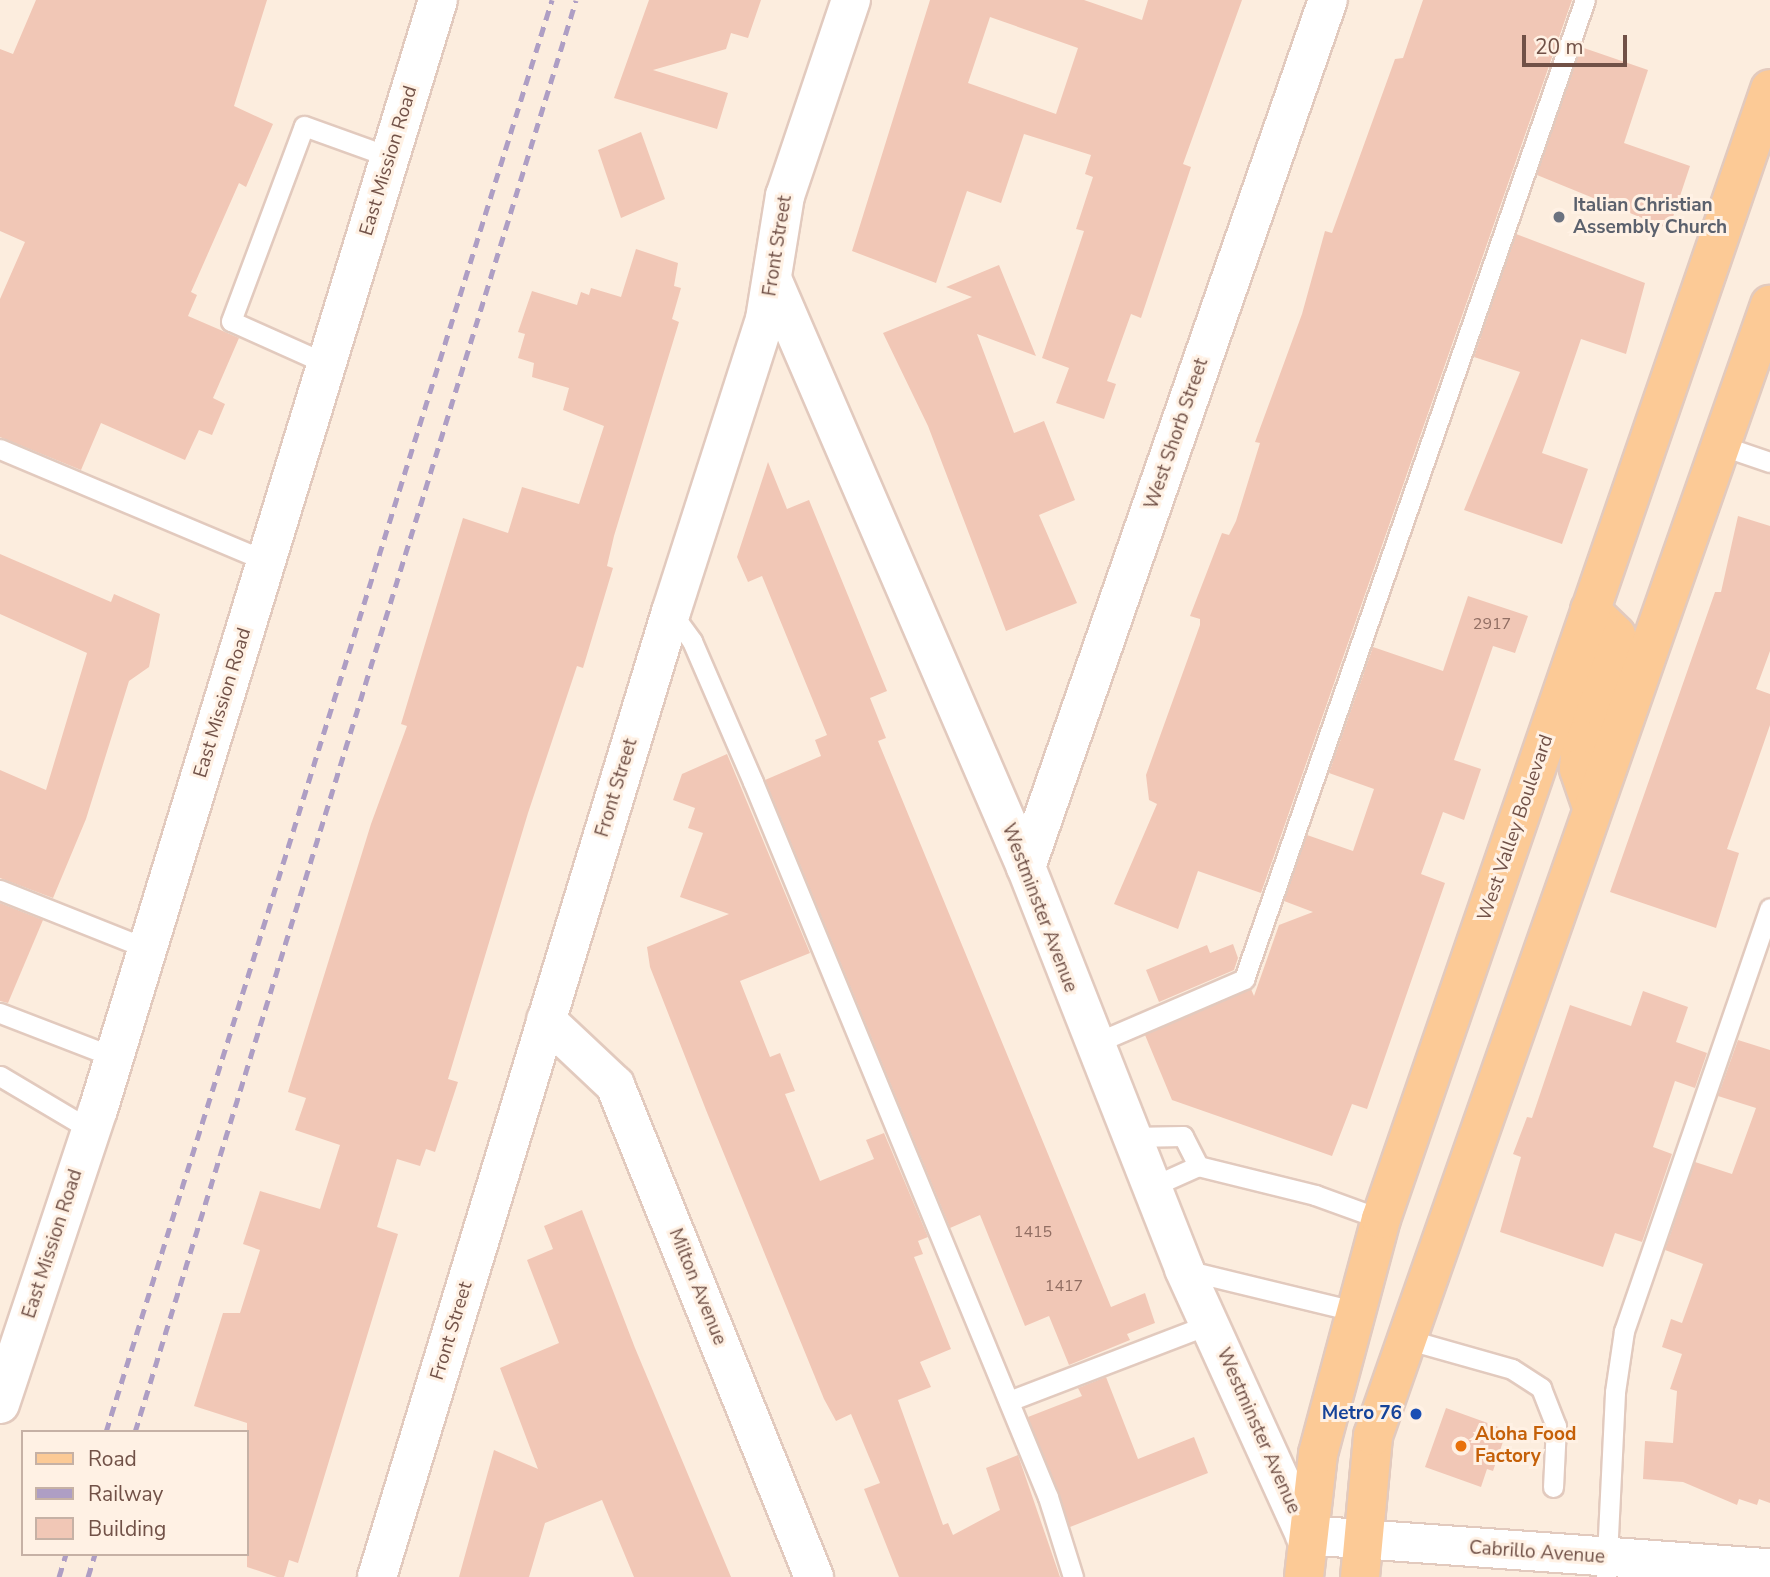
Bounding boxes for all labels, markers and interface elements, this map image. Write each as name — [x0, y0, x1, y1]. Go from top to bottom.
scale bar — [1525, 21, 1630, 65]
text: 20 m — [1535, 33, 1584, 61]
street label: East Mission Road — [355, 83, 423, 239]
street label: Front Street — [759, 194, 797, 298]
place label: Italian Christian Assembly Church — [1573, 195, 1727, 239]
marker: Italian Christian Assembly Church — [1551, 209, 1567, 225]
street label: West Shorb Street — [1140, 356, 1214, 512]
house number: 2917 — [1473, 614, 1511, 634]
street label: East Mission Road — [189, 625, 257, 781]
street label: West Valley Boulevard — [1473, 732, 1559, 924]
street label: Front Street — [591, 736, 643, 840]
street label: Westminster Avenue — [996, 820, 1082, 996]
street label: East Mission Road — [18, 1167, 88, 1321]
house number: 1415 — [1014, 1222, 1052, 1242]
street label: Milton Avenue — [663, 1225, 731, 1349]
house number: 1417 — [1045, 1276, 1083, 1296]
street label: Front Street — [426, 1279, 478, 1383]
street label: Westminster Avenue — [1211, 1345, 1305, 1517]
place label: Metro 76 — [1322, 1403, 1402, 1425]
marker: Metro 76 — [1408, 1406, 1424, 1422]
place label: Aloha Food Factory — [1475, 1424, 1576, 1468]
legend — [21, 1430, 248, 1556]
marker: Aloha Food Factory — [1453, 1438, 1469, 1454]
text: Road — [88, 1445, 137, 1473]
text: Railway — [88, 1480, 163, 1508]
text: Building — [88, 1515, 166, 1543]
street label: Cabrillo Avenue — [1468, 1537, 1606, 1569]

